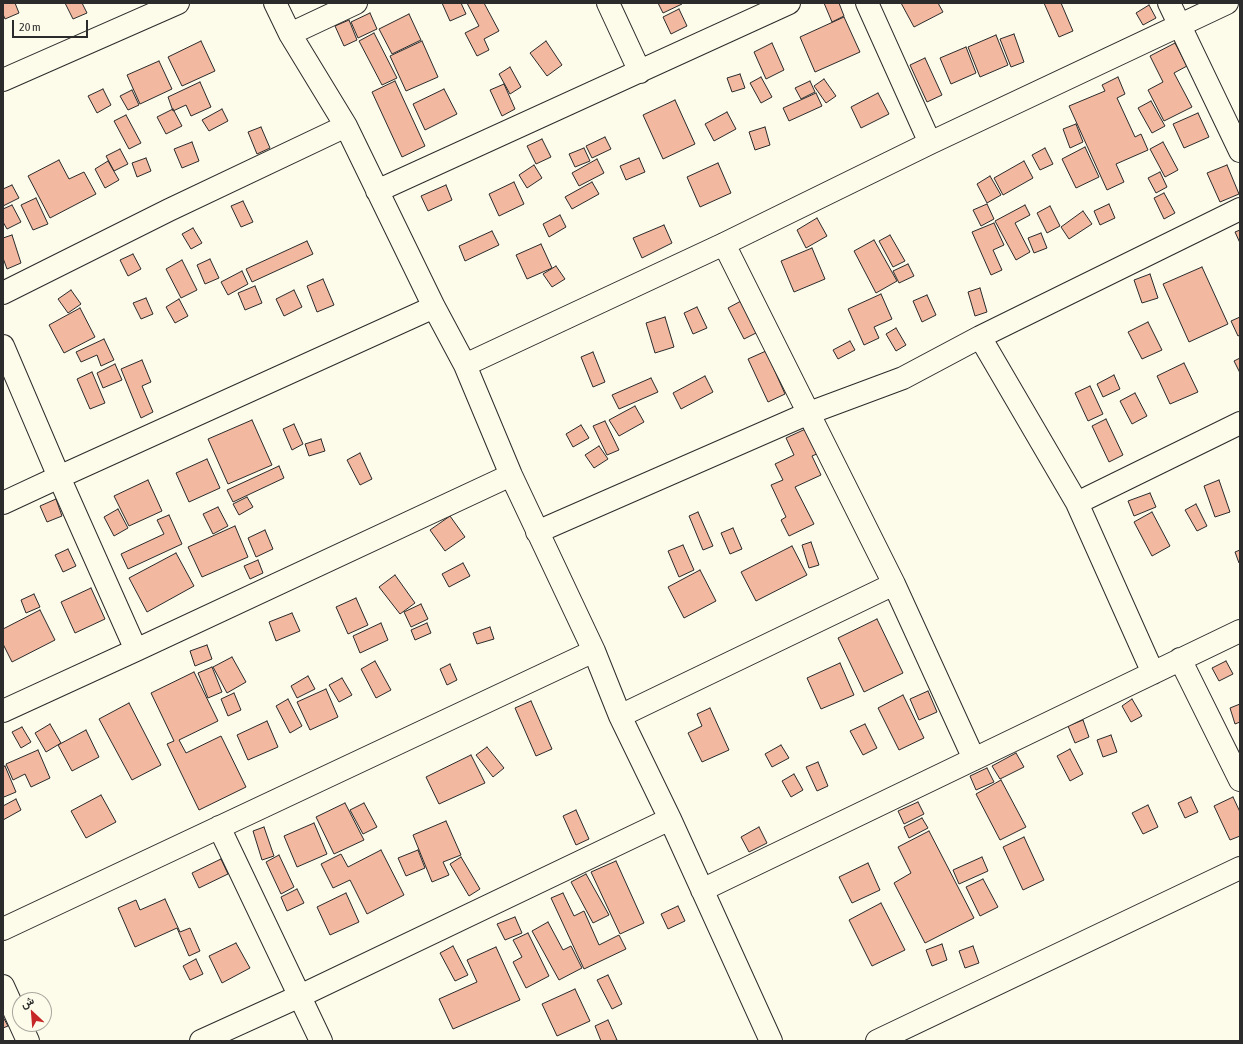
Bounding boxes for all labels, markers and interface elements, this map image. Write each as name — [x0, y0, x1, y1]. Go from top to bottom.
scale bar — [14, 12, 90, 38]
text: 20 m — [19, 20, 41, 34]
north arrow — [12, 992, 52, 1032]
text: ش — [19, 994, 36, 1010]

